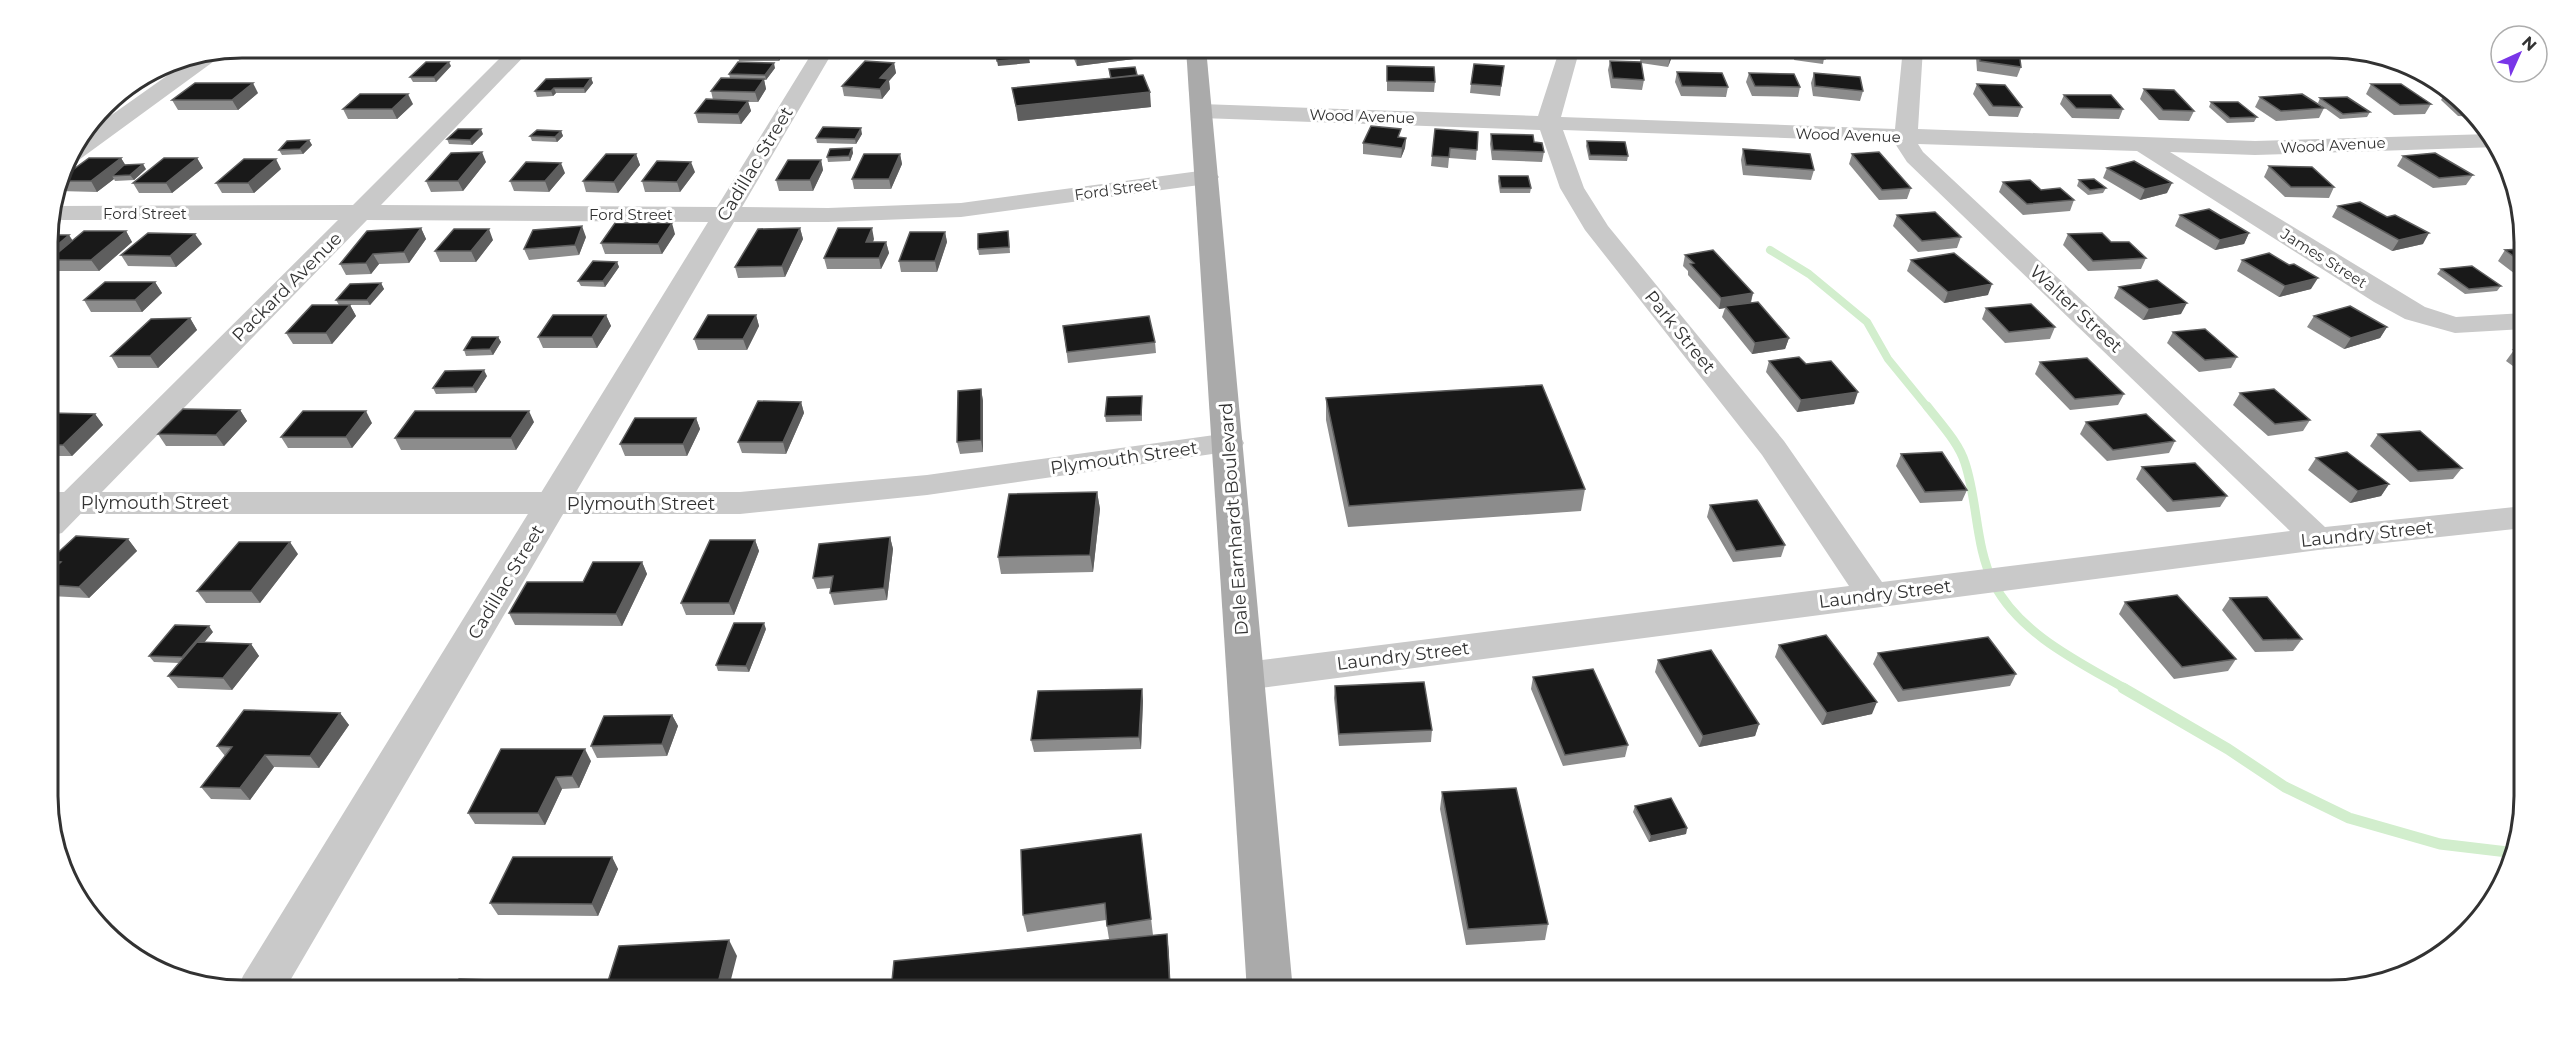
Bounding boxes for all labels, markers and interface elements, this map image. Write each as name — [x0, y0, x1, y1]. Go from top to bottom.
north arrow — [2489, 24, 2549, 84]
text: N — [2518, 32, 2541, 55]
street label: Cadillac Street — [712, 103, 798, 225]
street label: Wood Avenue — [1309, 105, 1415, 127]
street label: Wood Avenue — [1795, 124, 1901, 146]
street label: Wood Avenue — [2280, 133, 2386, 157]
street label: Ford Street — [1073, 174, 1159, 204]
street label: Ford Street — [103, 204, 187, 223]
street label: Ford Street — [589, 205, 673, 224]
street label: James Street — [2277, 223, 2371, 292]
street label: Packard Avenue — [227, 227, 347, 347]
street label: Walter Street — [2025, 261, 2127, 357]
street label: Park Street — [1640, 286, 1720, 378]
street label: Dale Earnhardt Boulevard — [1215, 402, 1253, 636]
street label: Plymouth Street — [1049, 437, 1199, 479]
street label: Plymouth Street — [81, 492, 229, 514]
street label: Plymouth Street — [567, 493, 715, 515]
street label: Laundry Street — [2299, 516, 2435, 552]
street label: Cadillac Street — [463, 521, 549, 643]
street label: Laundry Street — [1817, 575, 1953, 613]
street label: Laundry Street — [1335, 637, 1471, 675]

